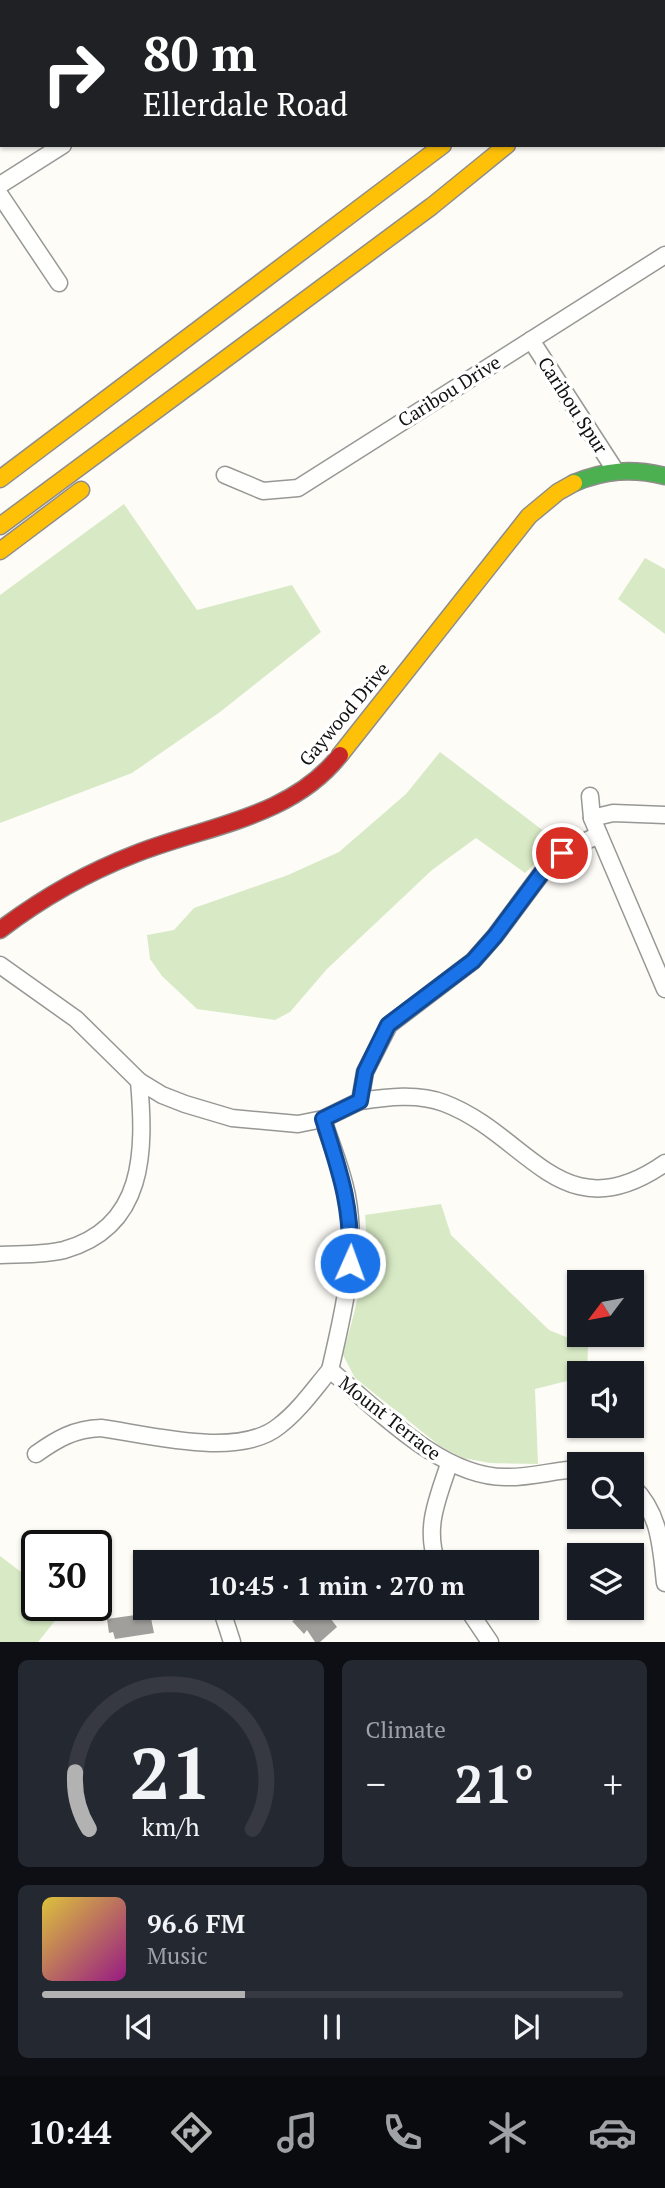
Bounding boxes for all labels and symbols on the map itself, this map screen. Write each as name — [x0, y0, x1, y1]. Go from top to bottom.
street label: Caribou Drive — [393, 349, 505, 432]
street label: Caribou Spur — [533, 352, 614, 458]
street label: Gaywood Drive — [293, 657, 394, 771]
pin — [532, 823, 592, 883]
position arrow — [313, 1226, 387, 1300]
north arrow — [567, 1270, 644, 1348]
street label: Mount Terrace — [334, 1370, 447, 1465]
speed limit sign: 30 — [21, 1530, 112, 1621]

